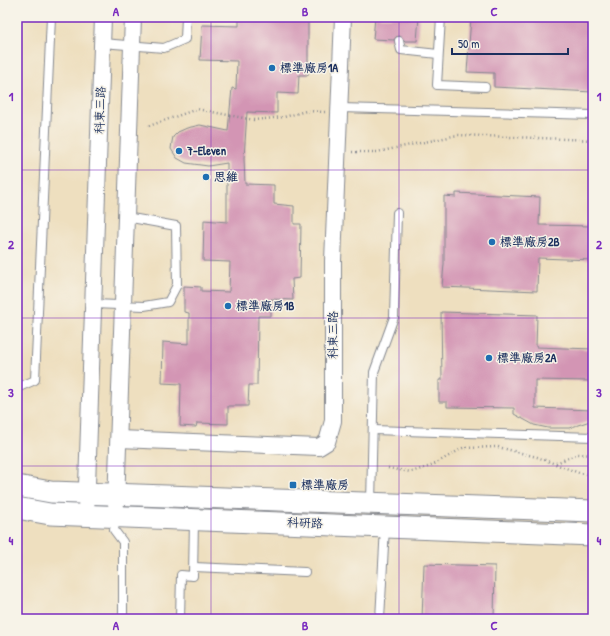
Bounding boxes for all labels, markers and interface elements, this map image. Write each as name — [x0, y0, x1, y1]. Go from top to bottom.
text: A — [113, 2, 120, 20]
text: B — [302, 2, 309, 20]
text: C — [490, 2, 498, 20]
scale bar — [452, 30, 568, 56]
text: 50 m — [458, 35, 479, 52]
place label: 標準廠房1A — [280, 59, 338, 76]
marker: 標準廠房1A — [267, 63, 277, 73]
street label: 科東三路 — [90, 86, 109, 134]
text: 1 — [9, 87, 14, 105]
text: 1 — [597, 87, 602, 105]
place label: 7-Eleven — [186, 142, 227, 159]
marker: 7-Eleven — [174, 146, 184, 156]
place label: 思維 — [214, 168, 238, 185]
marker: 思維 — [201, 172, 211, 182]
place label: 標準廠房2B — [500, 233, 560, 250]
text: 2 — [8, 235, 15, 253]
text: 2 — [596, 235, 603, 253]
marker: 標準廠房2B — [487, 237, 497, 247]
place label: 標準廠房1B — [236, 297, 294, 314]
marker: 標準廠房1B — [223, 301, 233, 311]
street label: 科東三路 — [324, 311, 341, 359]
place label: 標準廠房2A — [497, 349, 557, 366]
marker: 標準廠房2A — [484, 353, 494, 363]
text: 3 — [8, 383, 14, 401]
text: 3 — [596, 383, 602, 401]
place label: 標準廠房 — [301, 476, 349, 493]
marker: 標準廠房 — [288, 480, 298, 490]
street label: 科研路 — [287, 513, 323, 532]
text: 4 — [9, 531, 14, 549]
text: 4 — [597, 531, 602, 549]
text: A — [113, 616, 120, 634]
text: B — [302, 616, 309, 634]
text: C — [490, 616, 498, 634]

